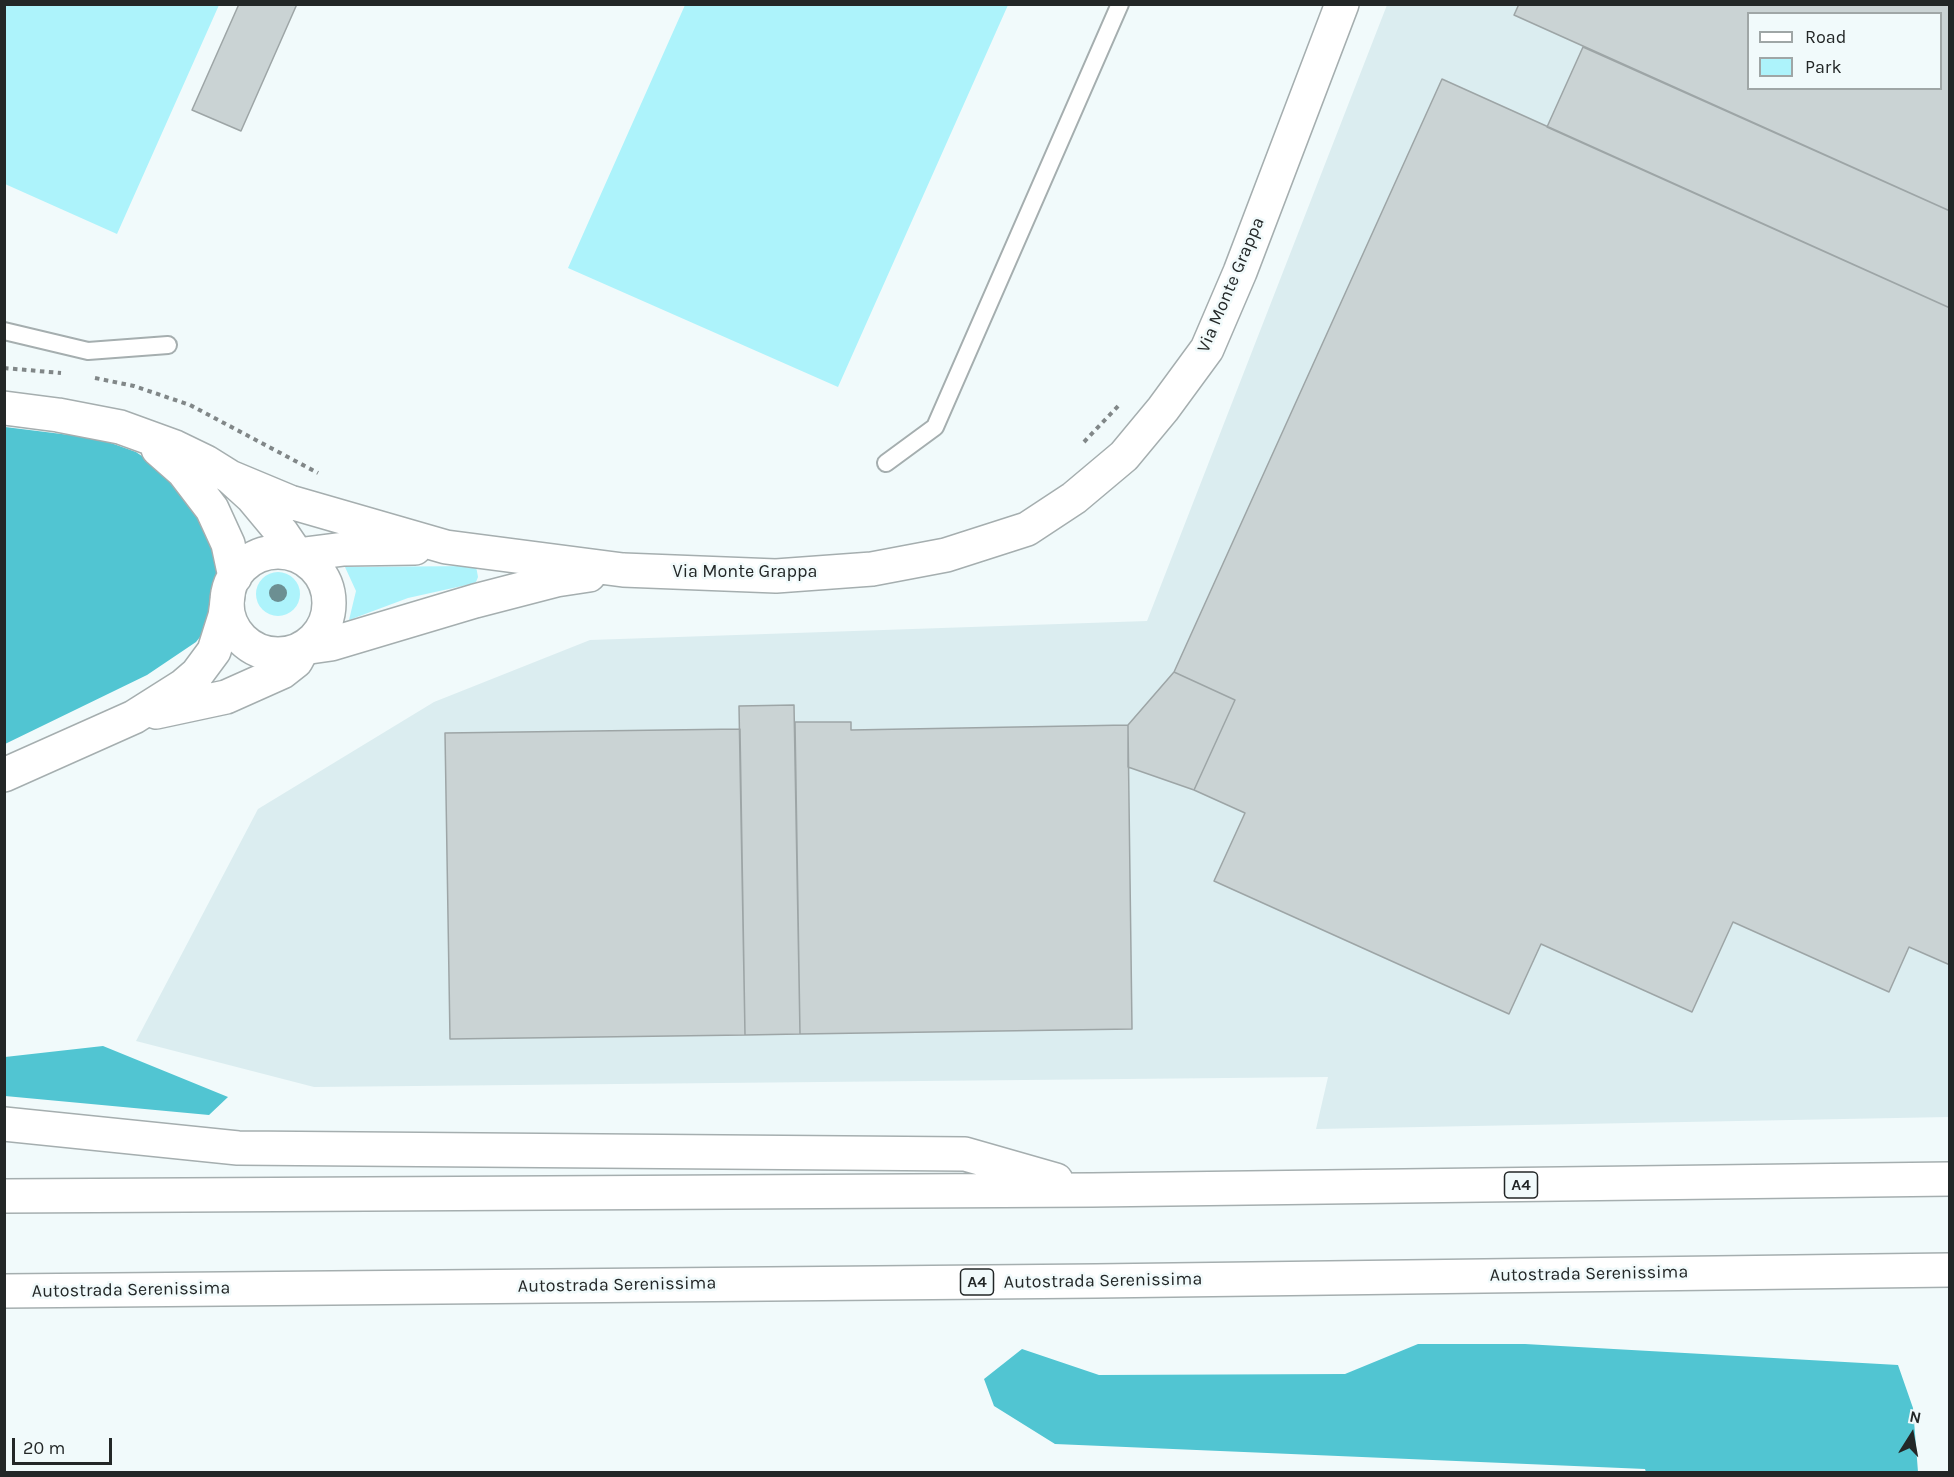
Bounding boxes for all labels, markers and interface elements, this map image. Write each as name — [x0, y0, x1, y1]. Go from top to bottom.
legend — [1747, 12, 1942, 90]
text: Road — [1805, 26, 1846, 48]
text: Park — [1805, 56, 1842, 78]
street label: Via Monte Grappa — [1193, 214, 1269, 356]
street label: Via Monte Grappa — [673, 561, 817, 583]
road number: A4 — [1504, 1172, 1538, 1198]
street label: Autostrada Serenissima — [1490, 1261, 1688, 1287]
street label: Autostrada Serenissima — [1004, 1268, 1202, 1294]
road number: A4 — [960, 1269, 994, 1295]
street label: Autostrada Serenissima — [518, 1272, 716, 1298]
street label: Autostrada Serenissima — [32, 1277, 230, 1303]
north arrow — [1882, 1405, 1942, 1465]
text: N — [1908, 1406, 1923, 1427]
scale bar — [15, 1426, 116, 1464]
text: 20 m — [23, 1437, 65, 1459]

